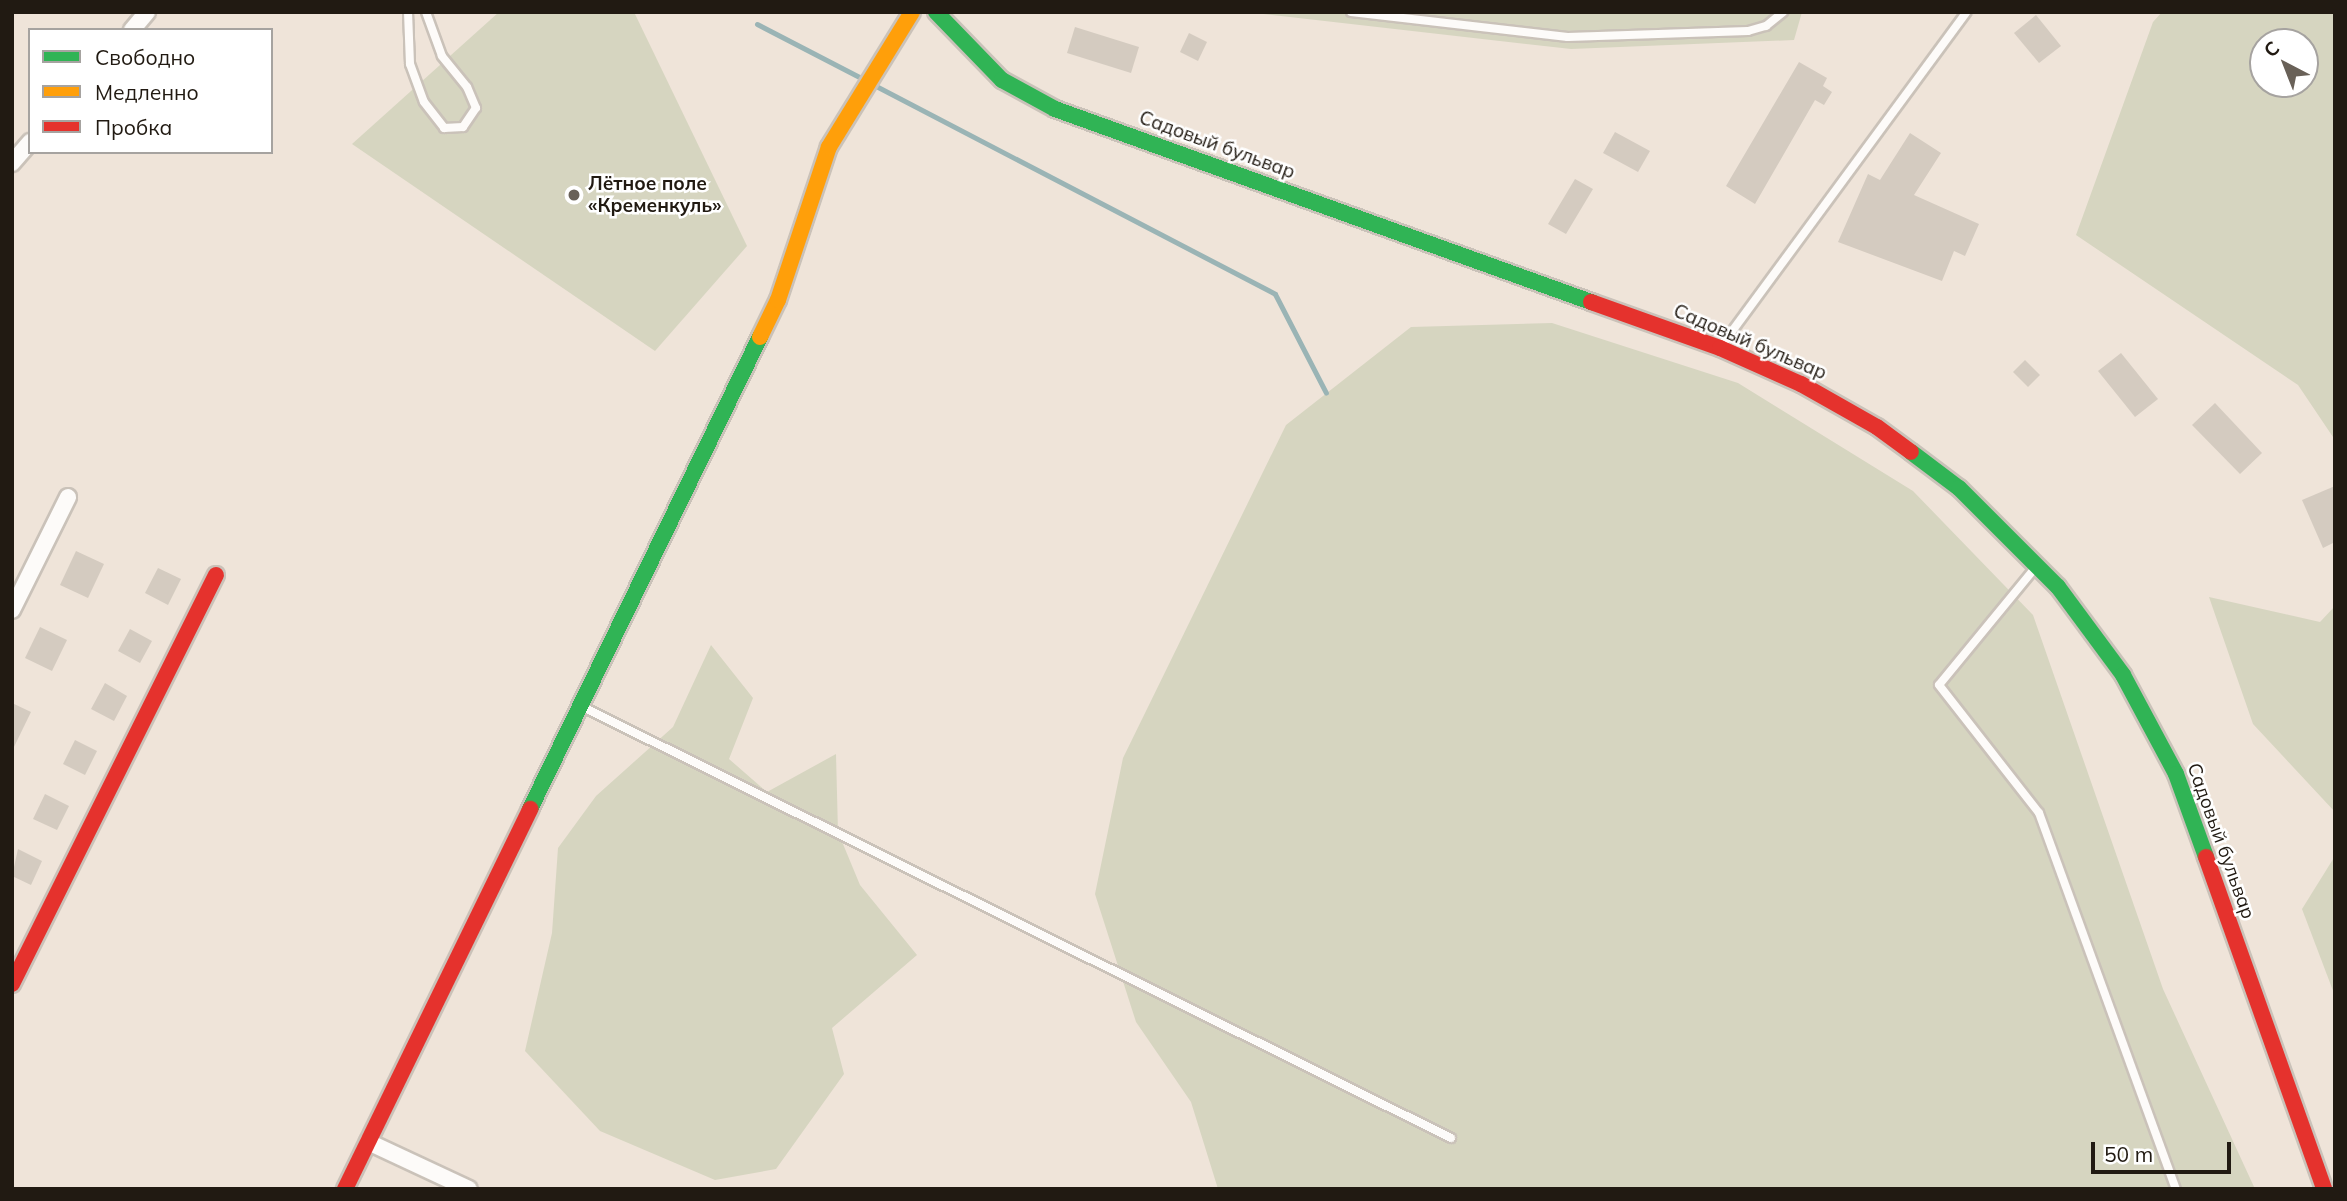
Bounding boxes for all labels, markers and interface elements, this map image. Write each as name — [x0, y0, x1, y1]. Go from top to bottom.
legend — [28, 28, 273, 154]
north arrow — [2249, 28, 2319, 98]
text: С — [2258, 36, 2284, 62]
text: Свободно — [95, 44, 195, 70]
text: Медленно — [95, 79, 199, 105]
street label: Садовый бульвар — [1136, 106, 1298, 184]
text: Пробка — [95, 114, 172, 140]
place label: Лётное поле «Кременкуль» — [588, 173, 722, 217]
marker: Лётное поле «Кременкуль» — [566, 187, 582, 203]
street label: Садовый бульвар — [1670, 299, 1830, 385]
street label: Садовый бульвар — [2182, 760, 2260, 922]
scale bar — [2095, 1128, 2235, 1172]
text: 50 m — [2104, 1141, 2153, 1167]

